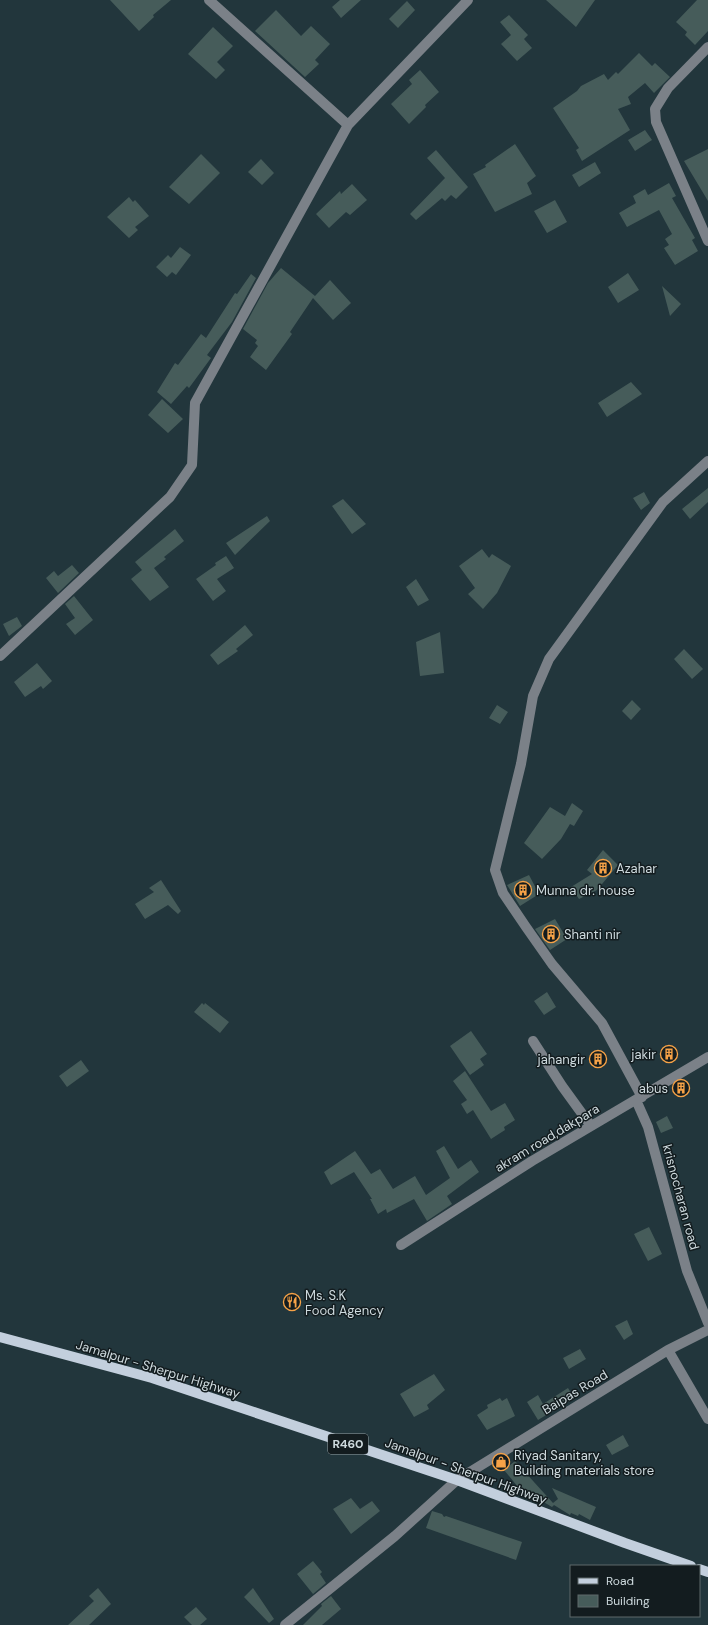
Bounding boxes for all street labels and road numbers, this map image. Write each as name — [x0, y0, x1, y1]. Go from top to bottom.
street label: akram road,dakpara — [492, 1100, 602, 1176]
street label: krisnocharan road — [659, 1142, 703, 1252]
street label: Jamalpur - Sherpur Highway — [74, 1336, 242, 1402]
street label: Baipas Road — [539, 1366, 611, 1418]
road number: R460 — [328, 1434, 368, 1454]
street label: Jamalpur - Sherpur Highway — [383, 1434, 549, 1508]

